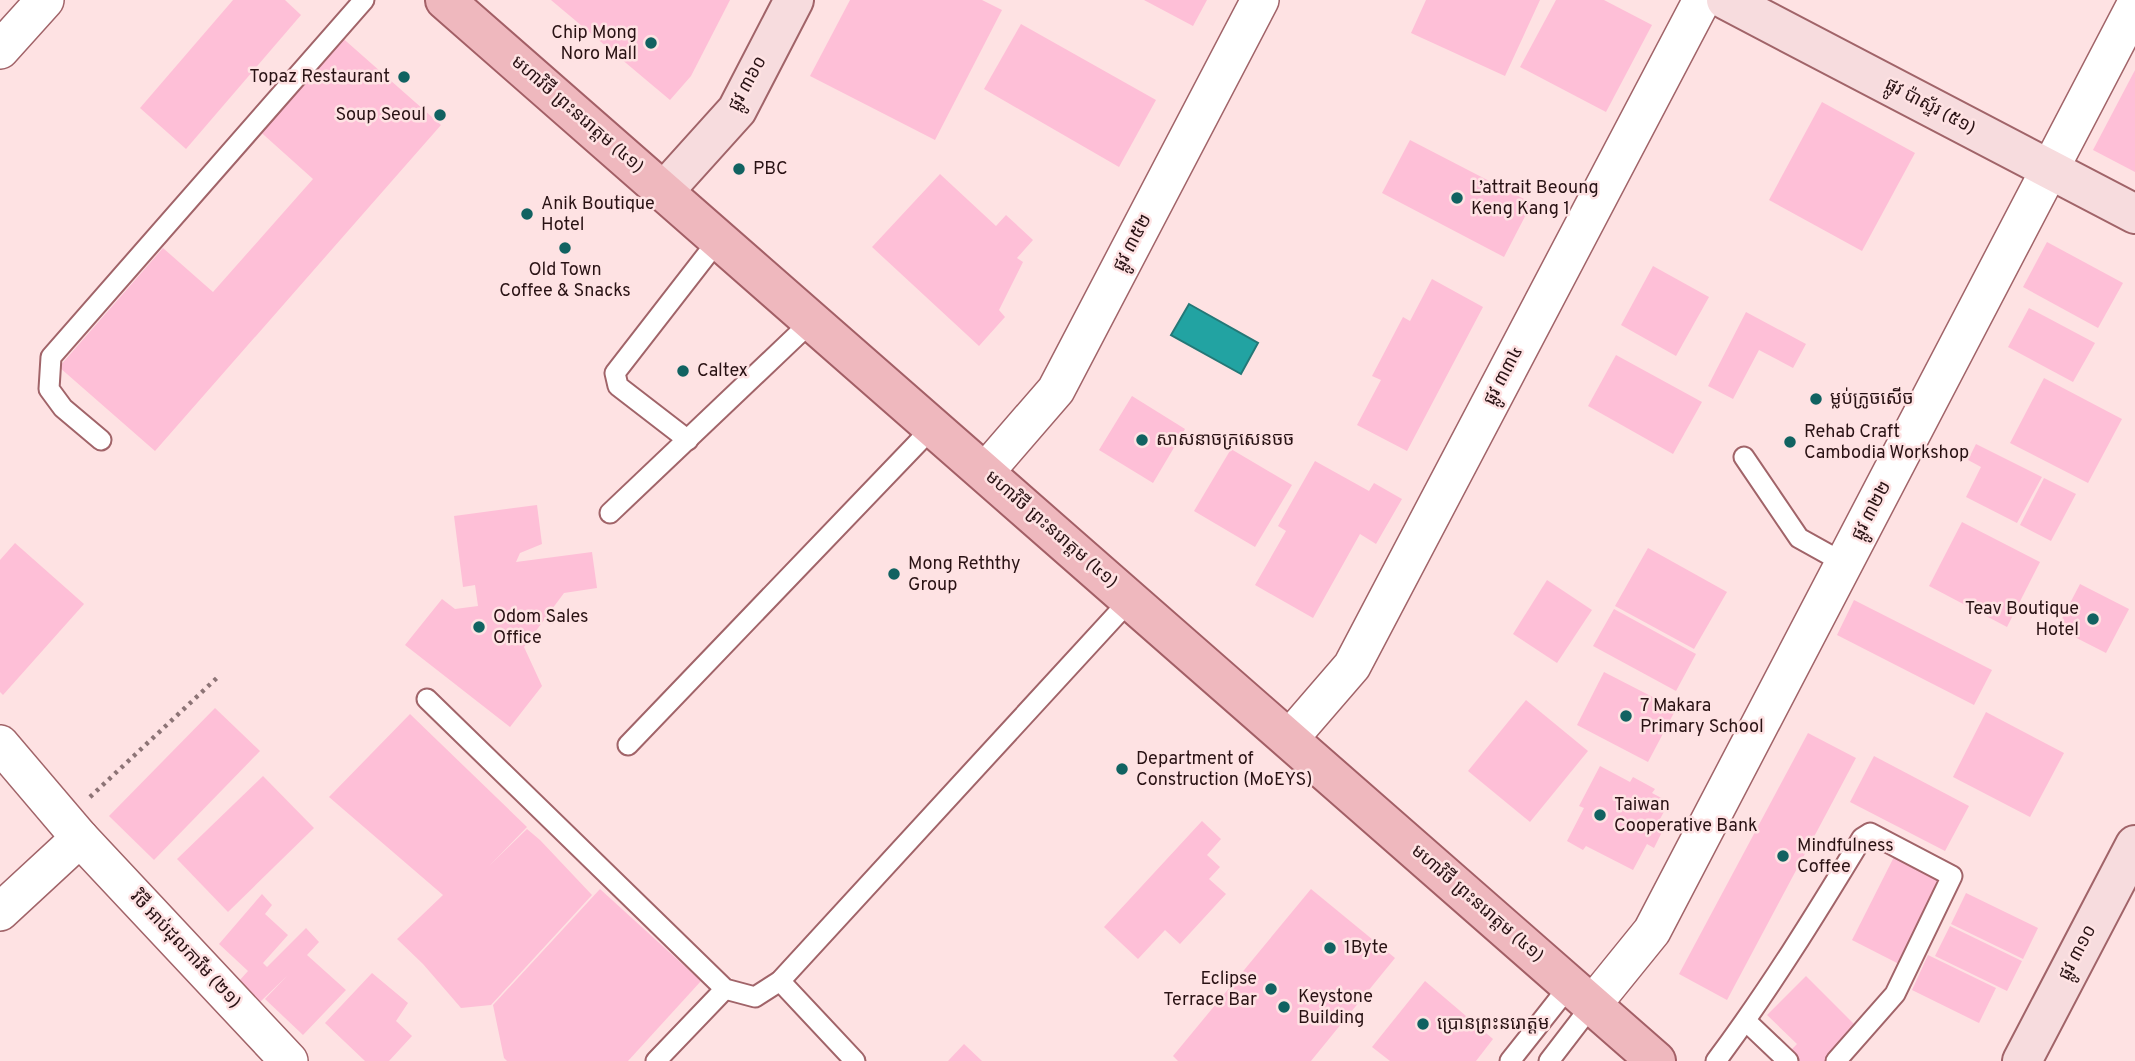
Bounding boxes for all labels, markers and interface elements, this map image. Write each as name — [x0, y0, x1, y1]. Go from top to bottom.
place label: Chip Mong Noro Mall — [551, 22, 637, 66]
marker: Chip Mong Noro Mall — [643, 35, 659, 51]
street label: មហាវិថី ព្រះនរោត្តម (៤១) — [506, 50, 649, 179]
street label: ផ្លូវ ៣៦០ — [723, 52, 775, 117]
place label: Topaz Restaurant — [249, 66, 390, 89]
marker: Topaz Restaurant — [396, 69, 412, 85]
street label: ផ្លូវ ប៉ាស្ទ័រ (៥១) — [1879, 73, 1980, 143]
place label: Soup Seoul — [335, 104, 426, 127]
marker: Soup Seoul — [432, 107, 448, 123]
place label: PBC — [753, 158, 788, 181]
marker: PBC — [731, 161, 747, 177]
place label: L’attrait Beoung Keng Kang 1 — [1471, 177, 1599, 221]
marker: L’attrait Beoung Keng Kang 1 — [1449, 190, 1465, 206]
place label: Anik Boutique Hotel — [541, 193, 655, 237]
marker: Anik Boutique Hotel — [519, 206, 535, 222]
street label: ផ្លូវ ៣៥២ — [1108, 210, 1161, 277]
marker: Old Town Coffee & Snacks — [557, 240, 573, 256]
place label: Old Town Coffee & Snacks — [499, 259, 631, 303]
street label: ផ្លូវ ៣៣៤ — [1479, 342, 1532, 411]
place label: Caltex — [697, 360, 748, 383]
marker: Caltex — [675, 363, 691, 379]
place label: ម្លប់ក្រូចសើច — [1830, 387, 1914, 411]
marker: ម្លប់ក្រូចសើច — [1808, 391, 1824, 407]
place label: Rehab Craft Cambodia Workshop — [1804, 421, 1969, 465]
place label: សាសនាចក្រសេនចច — [1156, 429, 1294, 452]
marker: សាសនាចក្រសេនចច — [1134, 432, 1150, 448]
marker: Rehab Craft Cambodia Workshop — [1782, 434, 1798, 450]
street label: មហាវិថី ព្រះនរោត្តម (៤១) — [980, 465, 1123, 594]
street label: ផ្លូវ ៣២២ — [1847, 477, 1900, 546]
place label: Mong Reththy Group — [908, 553, 1021, 597]
marker: Mong Reththy Group — [886, 566, 902, 582]
place label: Teav Boutique Hotel — [1965, 598, 2079, 642]
place label: Odom Sales Office — [493, 606, 588, 650]
marker: Teav Boutique Hotel — [2085, 611, 2101, 627]
marker: Odom Sales Office — [471, 619, 487, 635]
place label: 7 Makara Primary School — [1640, 695, 1764, 739]
marker: 7 Makara Primary School — [1618, 708, 1634, 724]
place label: Department of Construction (MoEYS) — [1136, 748, 1312, 792]
marker: Department of Construction (MoEYS) — [1114, 761, 1130, 777]
place label: Taiwan Cooperative Bank — [1614, 794, 1758, 838]
marker: Taiwan Cooperative Bank — [1592, 807, 1608, 823]
place label: Mindfulness Coffee — [1797, 835, 1894, 879]
street label: មហាវិថី ព្រះនរោត្តម (៤១) — [1406, 839, 1549, 968]
marker: Mindfulness Coffee — [1775, 848, 1791, 864]
street label: វិថី អាប់ដុលការីម (២១) — [124, 885, 247, 1014]
street label: ផ្លូវ ៣១០ — [2054, 921, 2105, 986]
place label: 1Byte — [1344, 937, 1388, 960]
marker: 1Byte — [1322, 940, 1338, 956]
place label: Eclipse Terrace Bar — [1163, 968, 1257, 1012]
marker: Eclipse Terrace Bar — [1263, 981, 1279, 997]
place label: Keystone Building — [1298, 986, 1373, 1030]
marker: Keystone Building — [1276, 999, 1292, 1015]
place label: ប្រោនព្រះនរោត្តម — [1437, 1013, 1549, 1036]
marker: ប្រោនព្រះនរោត្តម — [1415, 1016, 1431, 1032]

